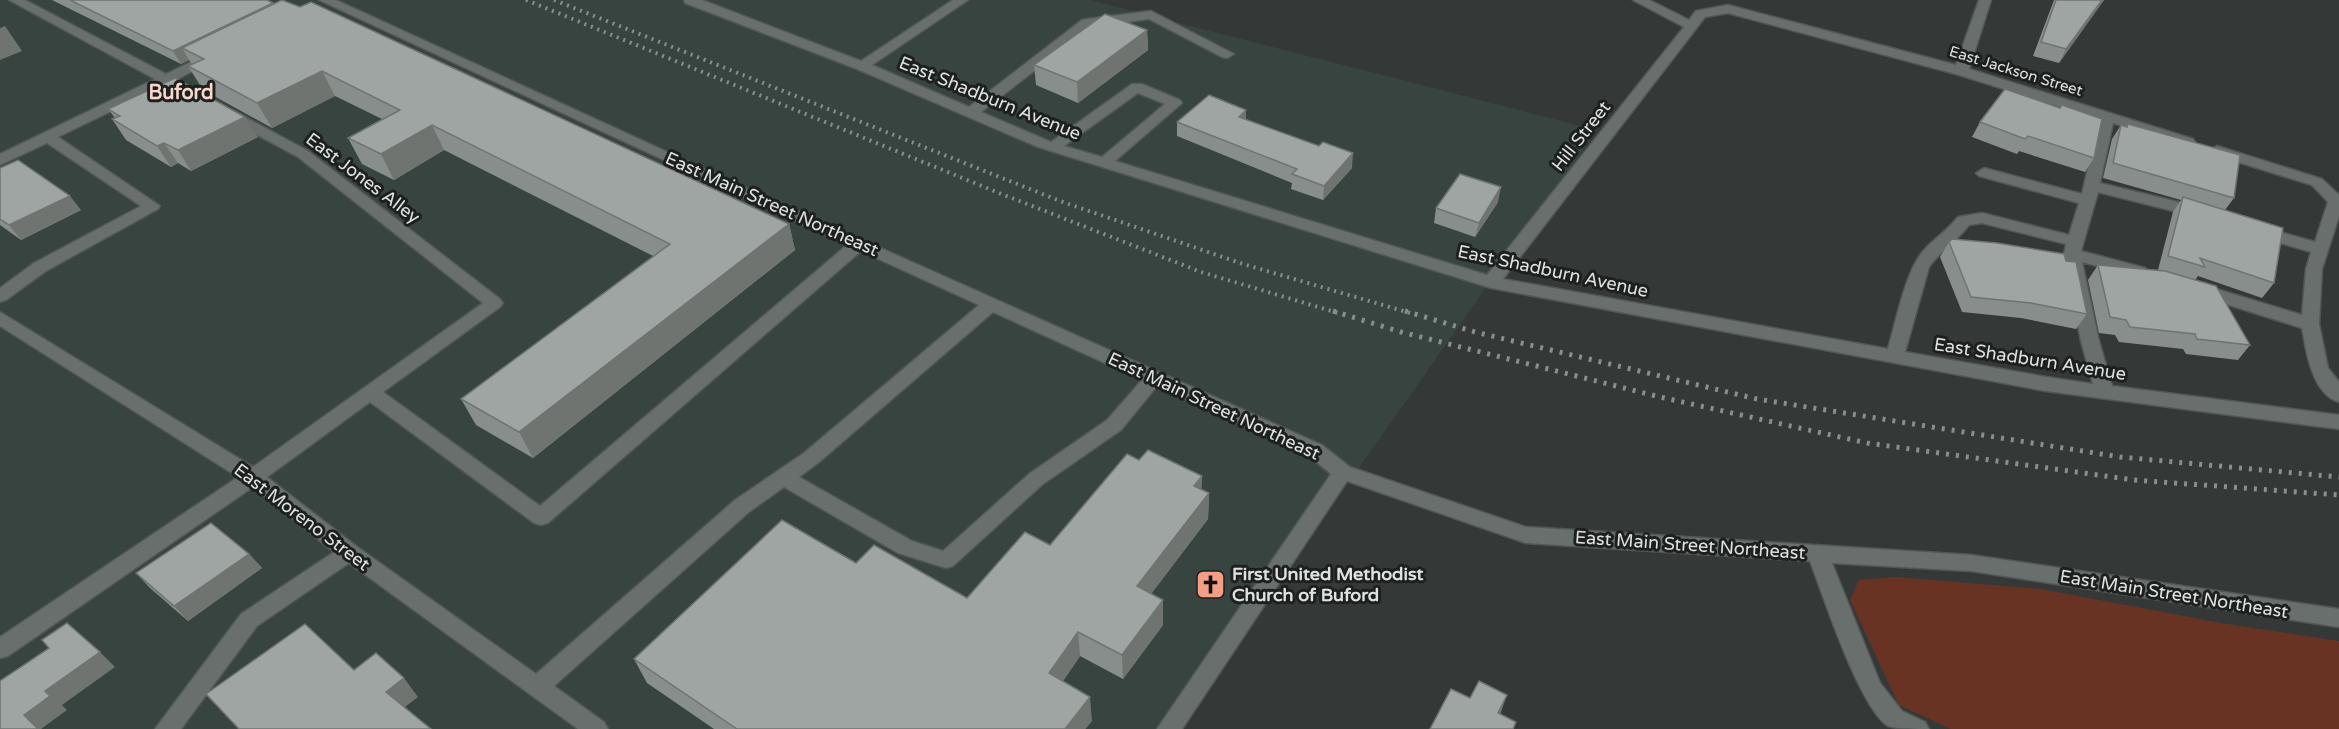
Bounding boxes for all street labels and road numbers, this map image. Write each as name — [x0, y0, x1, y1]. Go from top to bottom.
street label: East Jackson Street — [1947, 42, 2085, 100]
street label: East Shadburn Avenue — [896, 51, 1084, 145]
street label: Hill Street — [1547, 96, 1615, 175]
street label: East Jones Alley — [301, 128, 425, 228]
street label: East Main Street Northeast — [662, 147, 882, 261]
street label: East Shadburn Avenue — [1456, 240, 1650, 302]
street label: East Shadburn Avenue — [1932, 333, 2128, 385]
street label: East Main Street Northeast — [1105, 347, 1323, 465]
street label: East Moreno Street — [230, 459, 374, 575]
street label: East Main Street Northeast — [1574, 526, 1806, 564]
street label: East Main Street Northeast — [2058, 565, 2290, 623]

